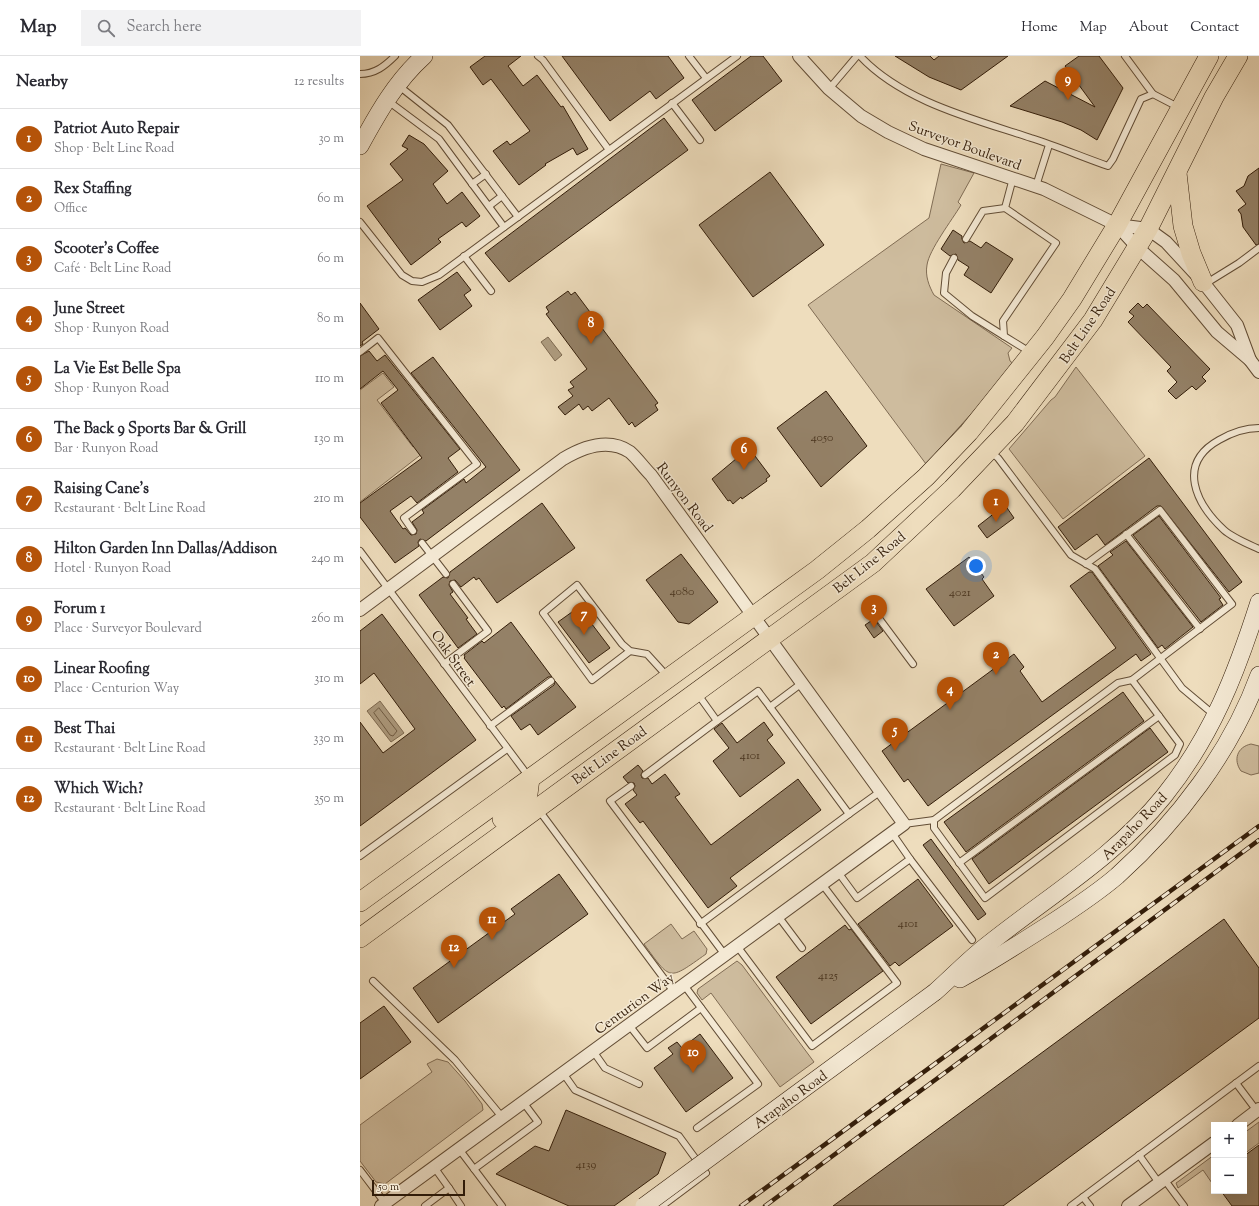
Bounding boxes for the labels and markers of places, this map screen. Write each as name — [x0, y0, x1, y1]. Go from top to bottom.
pin: 9 — [1055, 67, 1081, 100]
pin: 8 — [578, 311, 604, 344]
pin: 6 — [731, 437, 757, 470]
pin: 1 — [983, 489, 1009, 522]
pin: 3 — [861, 595, 887, 628]
pin: 7 — [571, 602, 597, 635]
pin: 2 — [983, 642, 1009, 675]
pin: 4 — [937, 677, 963, 710]
pin: 5 — [882, 718, 908, 751]
pin: 11 — [479, 907, 505, 940]
pin: 12 — [441, 935, 467, 968]
pin: 10 — [680, 1040, 706, 1073]

